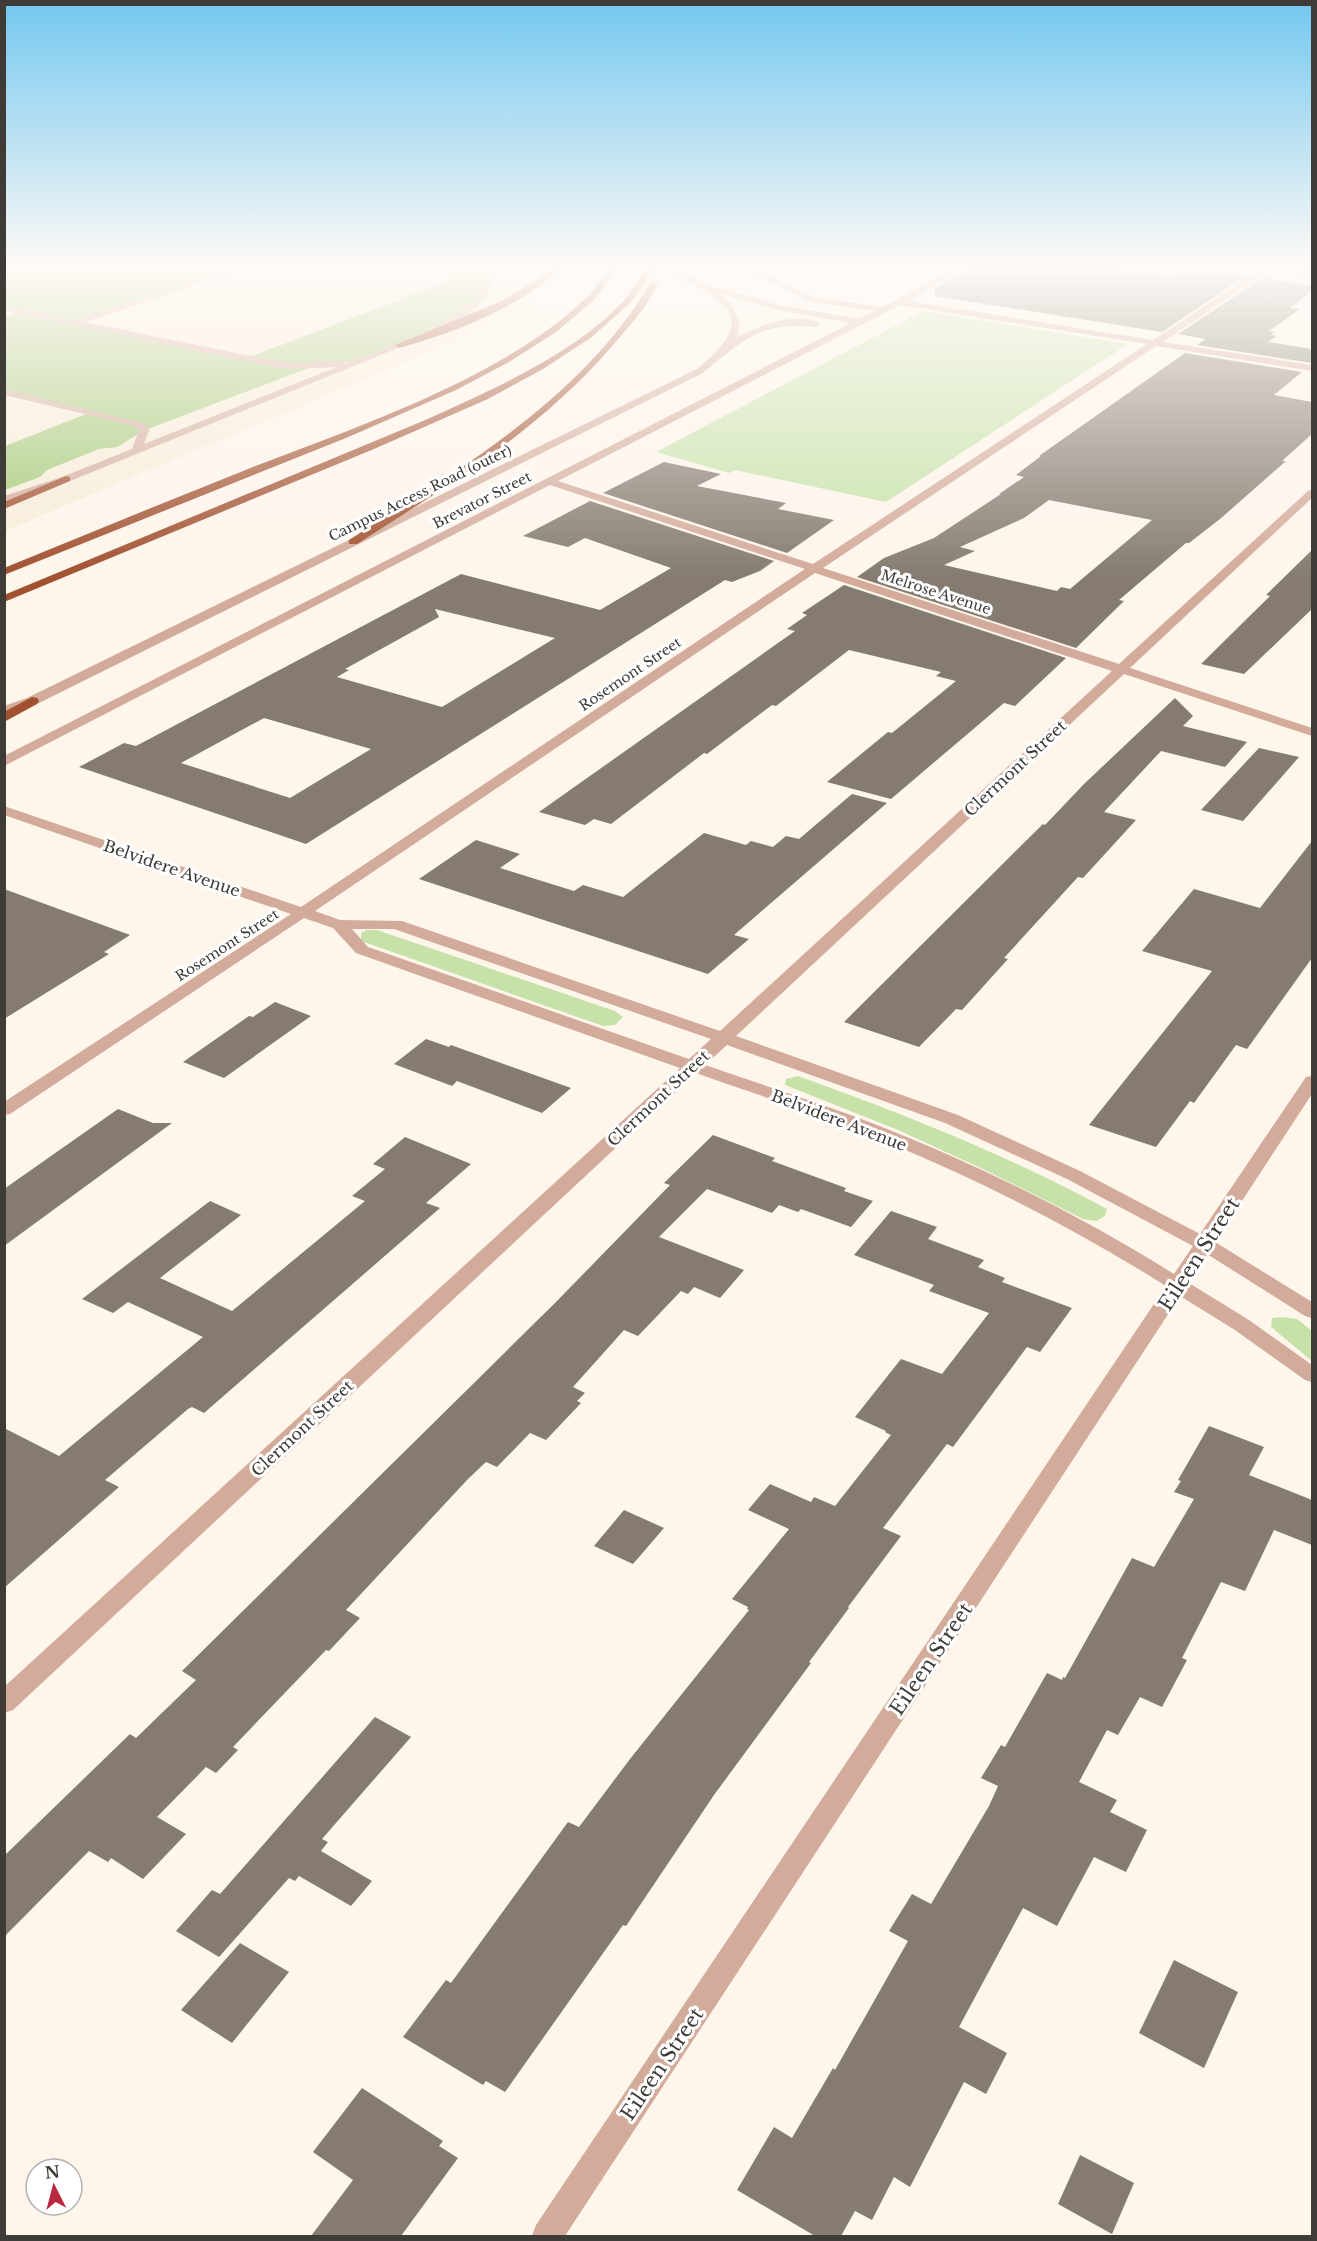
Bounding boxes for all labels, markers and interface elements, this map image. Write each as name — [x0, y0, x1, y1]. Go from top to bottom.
street label: Campus Access Road (outer) — [326, 441, 514, 545]
street label: Brevator Street — [430, 467, 535, 533]
street label: Melrose Avenue — [879, 566, 993, 618]
street label: Rosemont Street — [575, 633, 685, 715]
street label: Clermont Street — [960, 716, 1070, 820]
street label: Belvidere Avenue — [101, 835, 243, 901]
street label: Rosemont Street — [172, 904, 283, 985]
street label: Clermont Street — [603, 1046, 713, 1150]
street label: Belvidere Avenue — [769, 1085, 909, 1155]
street label: Eileen Street — [1153, 1192, 1245, 1315]
street label: Clermont Street — [247, 1376, 357, 1480]
street label: Eileen Street — [885, 1598, 978, 1720]
street label: Eileen Street — [616, 2003, 709, 2125]
north arrow — [24, 2157, 84, 2217]
text: N — [44, 2161, 61, 2183]

